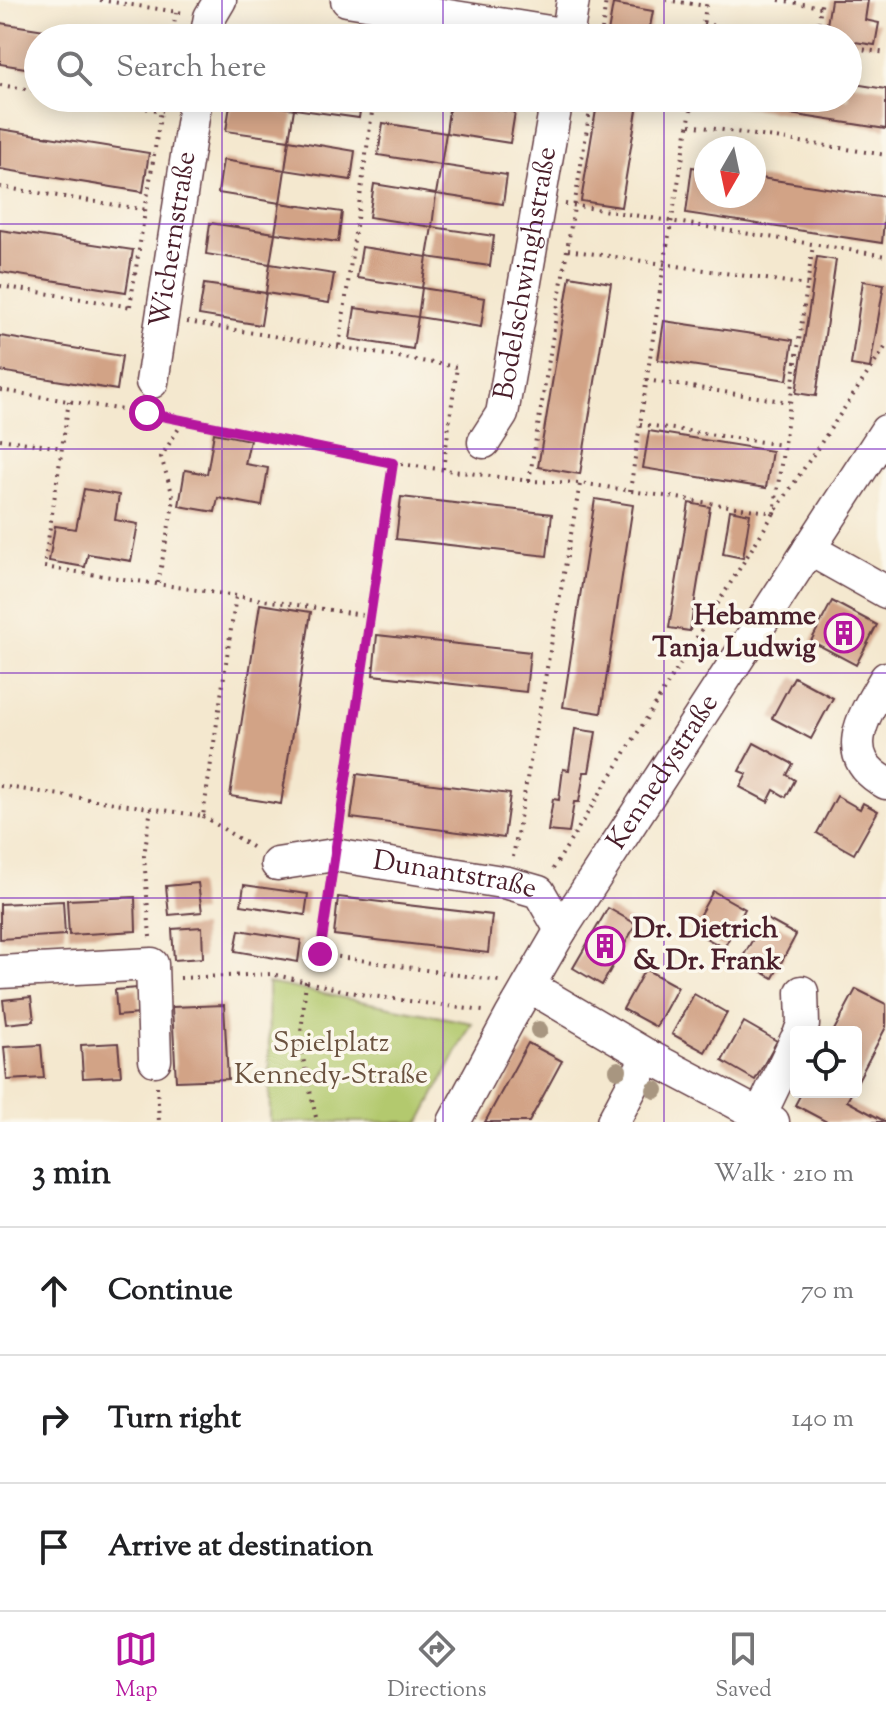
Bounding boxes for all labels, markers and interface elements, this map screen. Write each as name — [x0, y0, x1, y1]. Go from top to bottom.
search box — [24, 24, 862, 112]
icon: search — [52, 46, 96, 90]
text: Search here — [116, 47, 266, 90]
north arrow — [694, 136, 766, 208]
street label: Bodelschwinghstraße — [485, 144, 568, 403]
street label: Wichernstraße — [141, 149, 207, 331]
route start — [129, 395, 165, 431]
place label: Hebamme Tanja Ludwig — [652, 597, 816, 669]
building icon: Hebamme Tanja Ludwig — [823, 612, 865, 654]
street label: Kennedystraße — [598, 686, 729, 858]
street label: Dunantstraße — [370, 842, 541, 910]
place label: Dr. Dietrich & Dr. Frank — [633, 910, 782, 982]
building icon: Dr. Dietrich & Dr. Frank — [584, 925, 626, 967]
route end — [302, 936, 338, 972]
park label: Spielplatz Kennedy-Straße — [234, 1024, 428, 1096]
map controls — [790, 1026, 862, 1098]
button: locate — [790, 1026, 862, 1098]
text: 3 min — [32, 1150, 111, 1199]
text: Walk · 210 m — [714, 1156, 854, 1193]
icon: ahead — [32, 1269, 76, 1313]
text: Continue — [108, 1270, 233, 1313]
text: 70 m — [801, 1273, 854, 1310]
icon: right — [32, 1397, 76, 1441]
text: Turn right — [108, 1398, 241, 1441]
text: 140 m — [791, 1401, 854, 1438]
icon: arrive — [32, 1525, 76, 1569]
text: Arrive at destination — [108, 1526, 373, 1569]
tab: Map — [114, 1627, 158, 1707]
tab: Directions — [387, 1627, 486, 1707]
tab: Saved — [715, 1627, 772, 1707]

